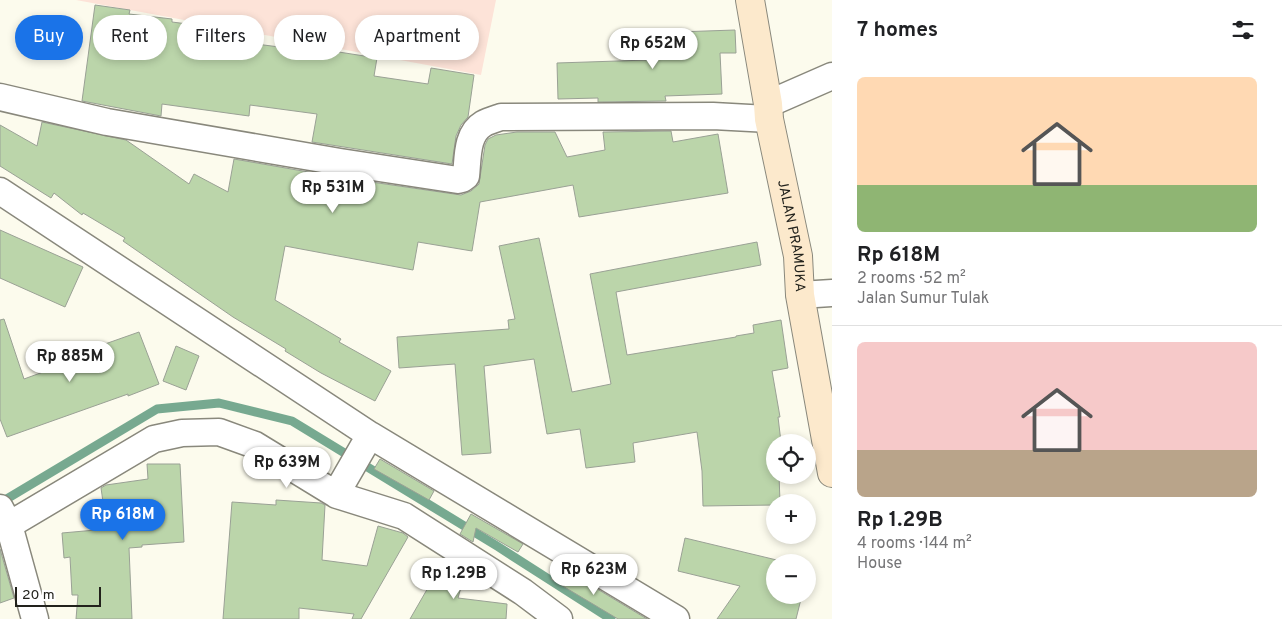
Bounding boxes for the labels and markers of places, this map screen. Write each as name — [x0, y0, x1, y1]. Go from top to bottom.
pin: Rp 652M — [607, 28, 699, 70]
pin: Rp 531M — [287, 172, 379, 214]
pin: Rp 885M — [24, 340, 116, 383]
pin: Rp 639M — [241, 446, 333, 489]
pin: Rp 618M — [77, 498, 169, 541]
pin: Rp 623M — [548, 554, 640, 596]
pin: Rp 1.29B — [402, 558, 506, 600]

